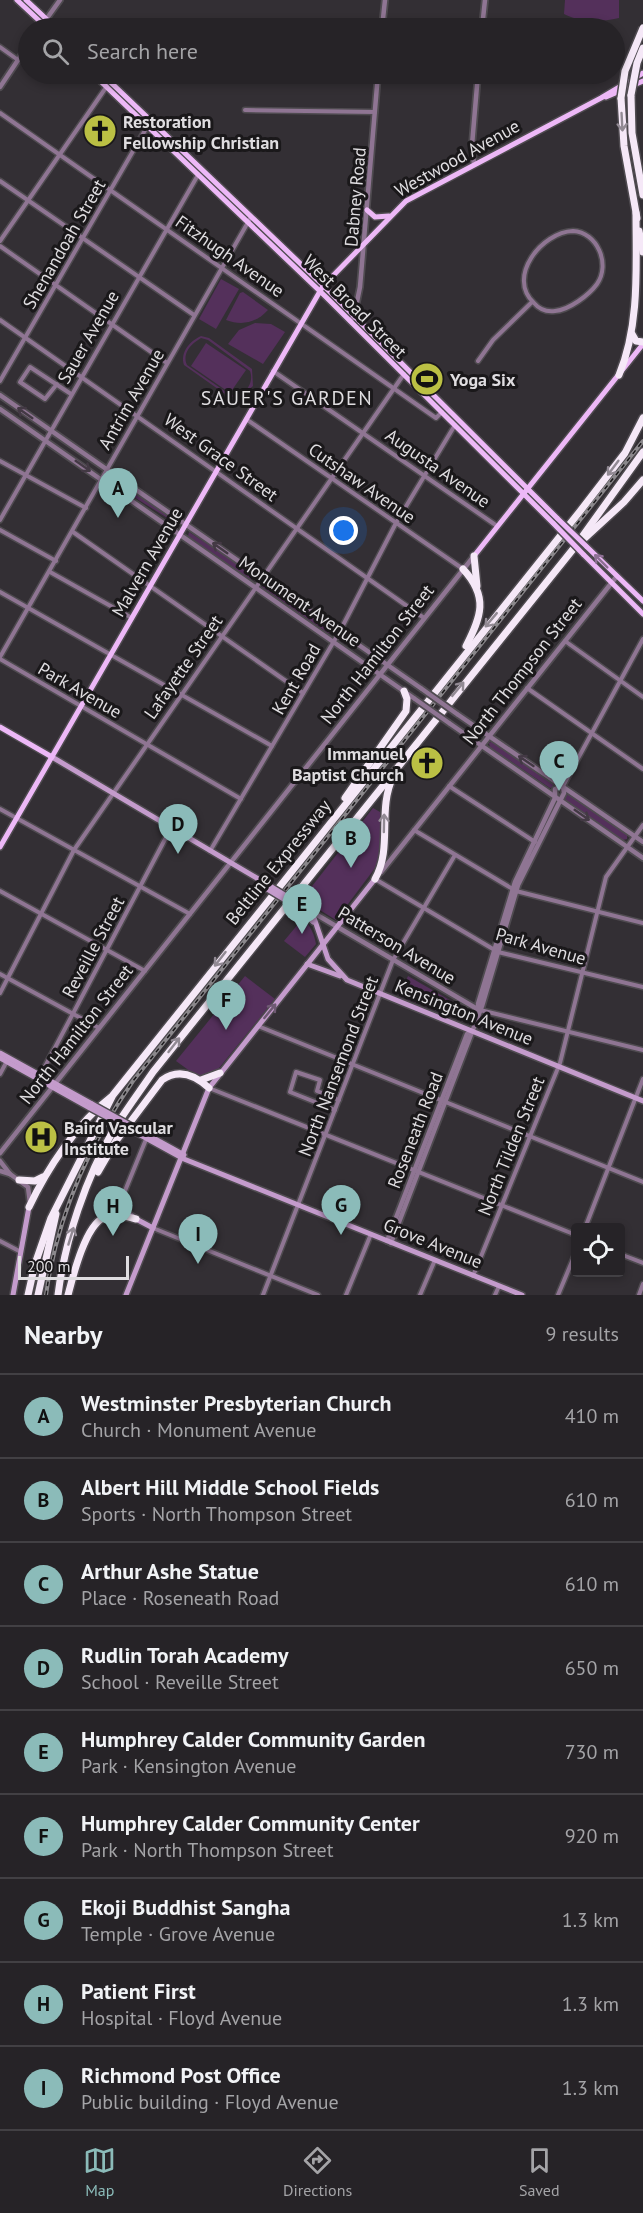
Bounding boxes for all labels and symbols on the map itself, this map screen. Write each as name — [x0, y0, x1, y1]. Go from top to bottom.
place label: Restoration Fellowship Christian — [123, 110, 279, 154]
one-way arrow — [616, 112, 627, 132]
church icon: Restoration Fellowship Christian — [82, 113, 118, 149]
street label: Westwood Avenue — [390, 114, 524, 202]
street label: Dabney Road — [339, 146, 371, 248]
street label: Shenandoah Street — [18, 175, 110, 313]
street label: Fitzhugh Avenue — [171, 210, 289, 302]
street label: West Broad Street — [298, 249, 412, 363]
street label: Sauer Avenue — [52, 286, 124, 388]
street label: Antrim Avenue — [93, 345, 169, 453]
sports icon: Yoga Six — [409, 361, 445, 397]
place label: Yoga Six — [449, 368, 516, 391]
district label: SAUER'S GARDEN — [201, 385, 373, 411]
one-way arrow — [18, 407, 34, 419]
street label: West Grace Street — [159, 408, 283, 506]
street label: Augusta Avenue — [381, 423, 495, 513]
street label: Cutshaw Avenue — [304, 438, 420, 528]
one-way arrow — [607, 459, 619, 475]
one-way arrow — [74, 460, 90, 472]
pin: A — [98, 468, 138, 518]
street label: Malvern Avenue — [106, 503, 188, 621]
your location — [329, 516, 358, 545]
one-way arrow — [212, 542, 228, 554]
street label: Monument Avenue — [235, 550, 365, 652]
one-way arrow — [594, 554, 609, 569]
street label: North Hamilton Street — [315, 580, 439, 728]
street label: North Thompson Street — [457, 593, 587, 749]
street label: Lafayette Street — [139, 611, 227, 723]
one-way arrow — [485, 612, 498, 628]
street label: Kent Road — [267, 639, 325, 719]
street label: Park Avenue — [34, 657, 126, 723]
one-way arrow — [451, 682, 465, 697]
place label: Immanuel Baptist Church — [292, 742, 405, 786]
pin: C — [540, 742, 578, 791]
church icon: Immanuel Baptist Church — [409, 745, 445, 781]
one-way arrow — [518, 755, 534, 767]
street label: Beltline Expressway — [221, 795, 335, 929]
pin: D — [158, 804, 198, 854]
one-way arrow — [573, 809, 589, 821]
one-way arrow — [378, 814, 390, 834]
pin: B — [332, 818, 370, 868]
pin: E — [282, 884, 322, 934]
street label: Reveille Street — [57, 892, 129, 1002]
street label: Patterson Avenue — [334, 901, 460, 989]
street label: Park Avenue — [493, 922, 589, 970]
one-way arrow — [213, 951, 226, 967]
street label: North Hamilton Street — [14, 960, 138, 1108]
street label: North Nansemond Street — [293, 973, 383, 1159]
street label: Kensington Avenue — [392, 974, 536, 1050]
pin: F — [206, 980, 246, 1030]
one-way arrow — [263, 1003, 276, 1019]
one-way arrow — [167, 1037, 180, 1053]
street label: Roseneath Road — [382, 1068, 448, 1192]
street label: North Tilden Street — [473, 1073, 549, 1219]
place label: Baird Vascular Institute — [64, 1116, 173, 1160]
hospital icon: Baird Vascular Institute — [23, 1119, 59, 1155]
pin: H — [94, 1186, 132, 1236]
pin: G — [322, 1186, 360, 1235]
street label: Grove Avenue — [380, 1213, 486, 1273]
pin: I — [178, 1214, 218, 1264]
one-way arrow — [66, 1227, 77, 1246]
scale bar — [18, 1253, 129, 1280]

